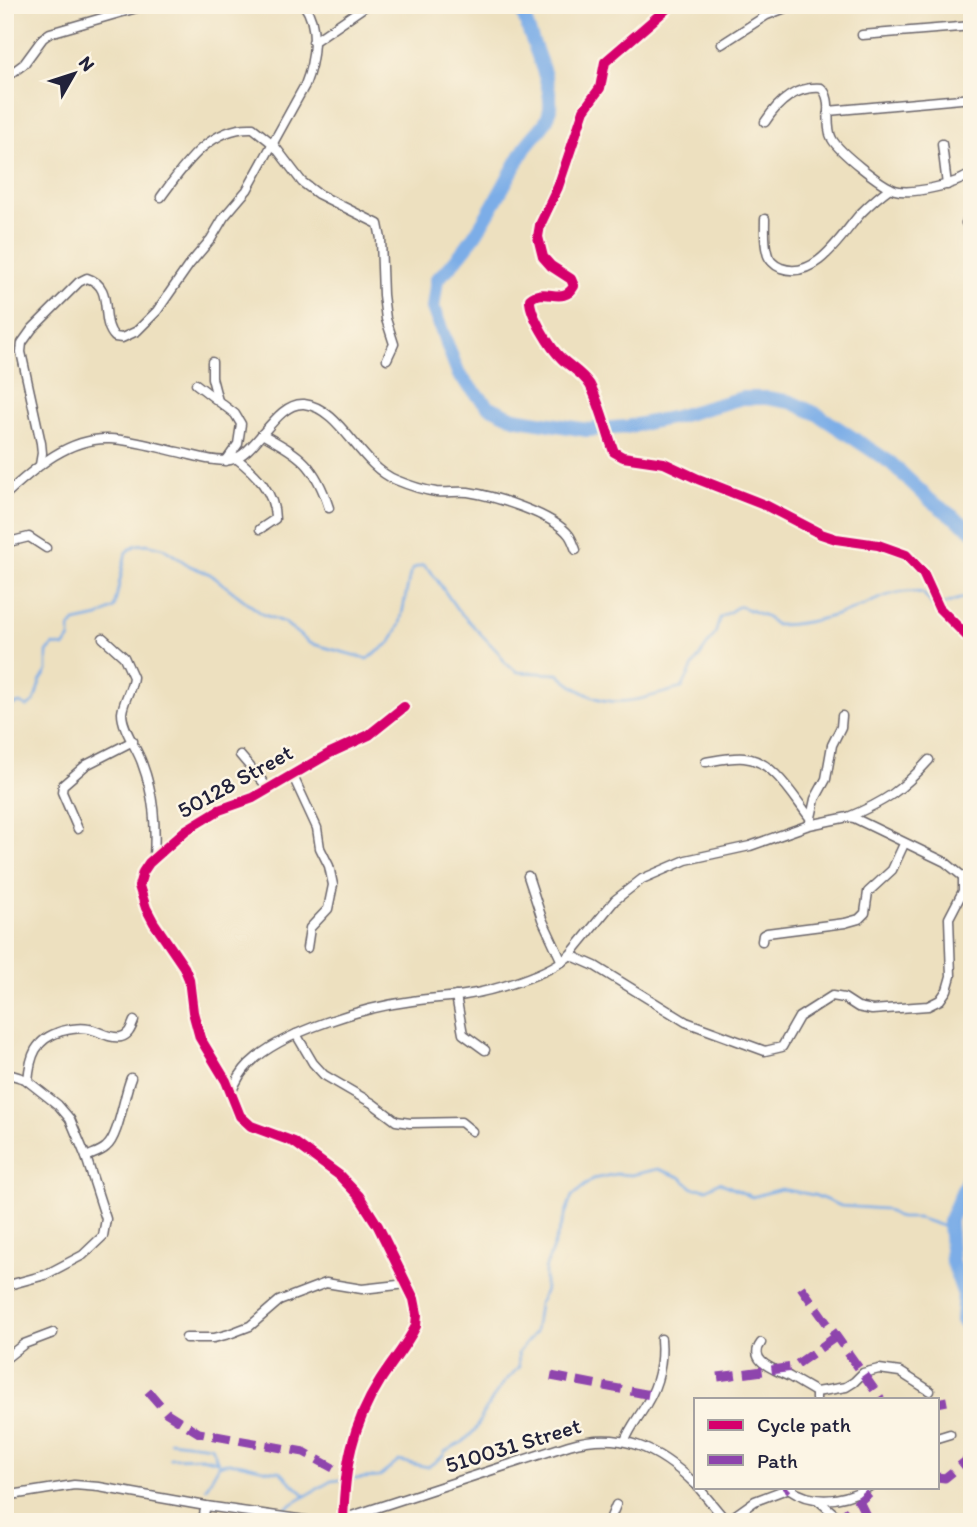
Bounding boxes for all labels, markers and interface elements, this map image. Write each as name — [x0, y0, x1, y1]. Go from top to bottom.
north arrow — [38, 38, 108, 108]
text: N — [74, 51, 100, 76]
street label: 50128 Street — [172, 738, 298, 824]
legend — [694, 1398, 939, 1488]
street label: 510031 Street — [442, 1411, 584, 1479]
text: Cycle path — [757, 1412, 851, 1437]
text: Path — [757, 1448, 798, 1473]

